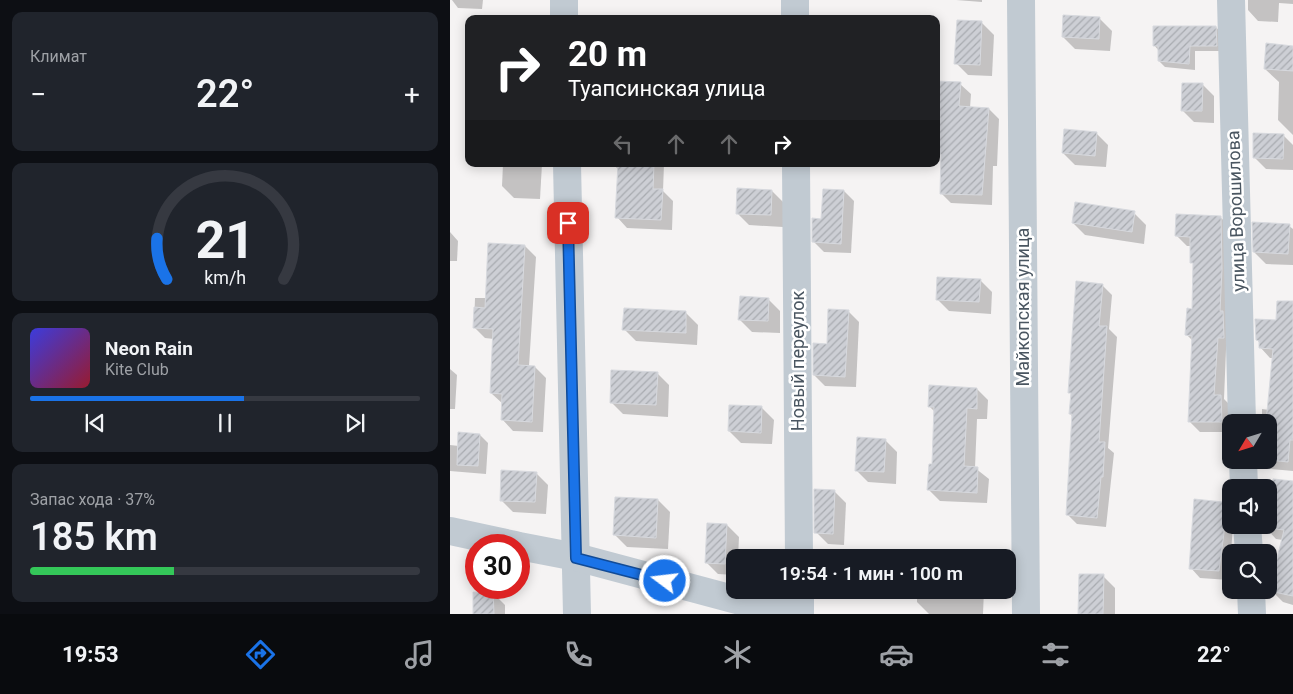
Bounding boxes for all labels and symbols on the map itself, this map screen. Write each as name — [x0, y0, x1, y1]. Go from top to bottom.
street label: улица Ворошилова — [1222, 130, 1249, 292]
pin — [547, 202, 589, 244]
street label: Майкопская улица — [1012, 228, 1033, 386]
street label: Новый переулок — [787, 291, 808, 431]
north arrow — [1222, 414, 1278, 469]
speed limit sign: 30 — [465, 534, 530, 599]
position arrow — [638, 554, 690, 606]

